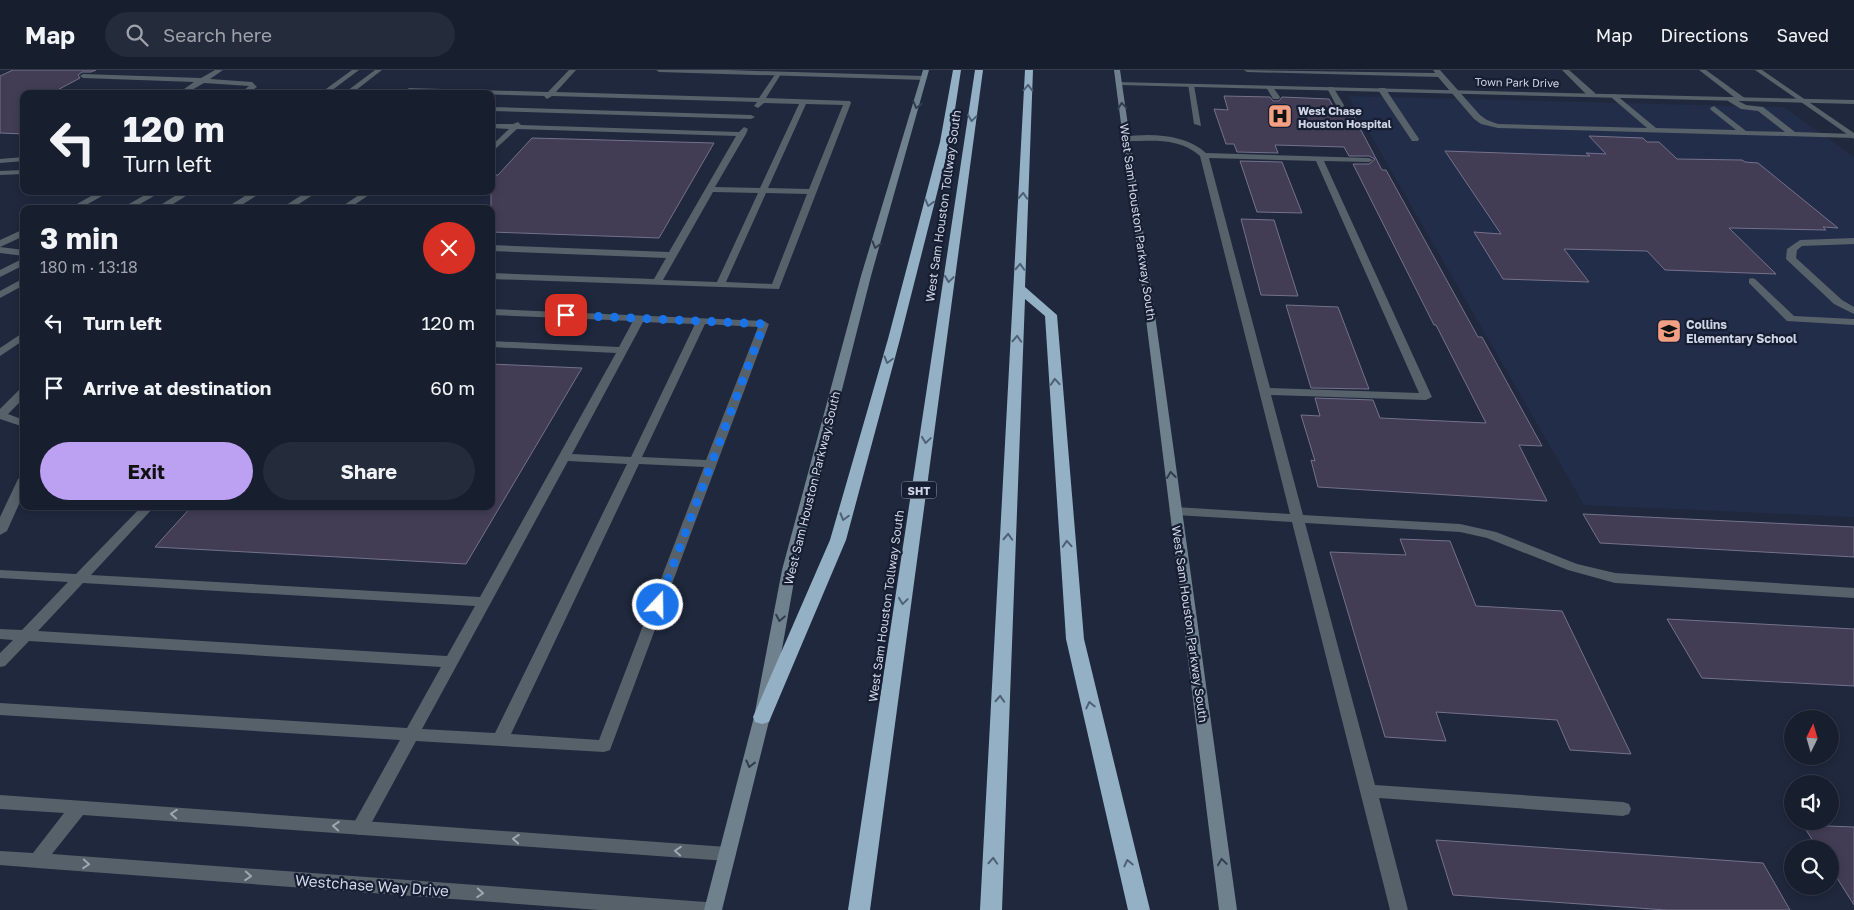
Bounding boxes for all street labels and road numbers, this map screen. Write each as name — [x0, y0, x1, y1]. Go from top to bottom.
street label: Town Park Drive — [1475, 75, 1559, 89]
street label: West Sam Houston Tollway South — [922, 109, 964, 303]
street label: West Sam Houston Parkway South — [1117, 123, 1159, 321]
street label: West Sam Houston Parkway South — [781, 390, 843, 586]
road number: SHT — [902, 482, 936, 498]
street label: West Sam Houston Tollway South — [865, 509, 907, 703]
street label: West Sam Houston Parkway South — [1169, 525, 1211, 723]
street label: Westchase Way Drive — [295, 871, 450, 899]

